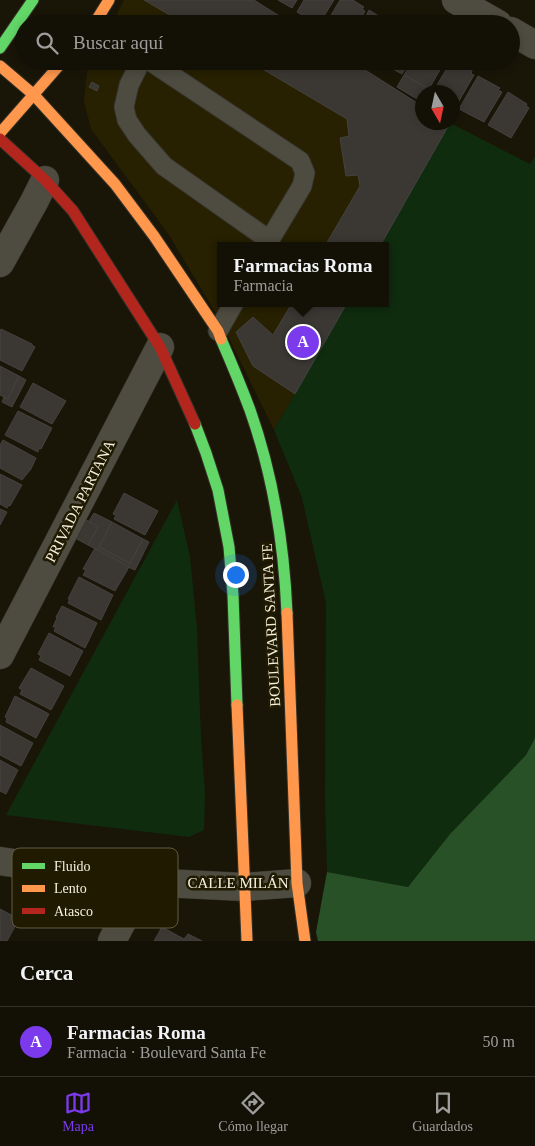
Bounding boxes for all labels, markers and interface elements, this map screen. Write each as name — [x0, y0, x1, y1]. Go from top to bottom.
search box — [15, 15, 520, 70]
icon: search — [33, 29, 61, 57]
text: Buscar aquí — [73, 32, 163, 53]
north arrow — [415, 85, 460, 130]
popup — [217, 242, 389, 307]
text: Farmacias Roma — [234, 255, 372, 276]
text: Farmacia — [234, 277, 293, 294]
pin: A — [287, 323, 319, 361]
street label: PRIVADA PARTANA — [42, 437, 118, 565]
street label: BOULEVARD SANTA FE — [259, 543, 283, 707]
your location — [223, 562, 249, 588]
legend — [12, 848, 178, 928]
text: Fluido — [54, 859, 91, 874]
street label: CALLE MILÁN — [187, 875, 289, 891]
text: Lento — [54, 881, 87, 896]
text: Atasco — [54, 904, 93, 919]
text: Cerca — [20, 961, 73, 985]
text: Farmacias Roma — [67, 1022, 206, 1043]
text: A — [30, 1033, 42, 1050]
text: 50 m — [483, 1033, 515, 1050]
text: Farmacia · Boulevard Santa Fe — [67, 1044, 266, 1061]
tab: Mapa — [62, 1089, 94, 1135]
tab: Cómo llegar — [218, 1089, 288, 1135]
tab: Guardados — [412, 1089, 473, 1135]

